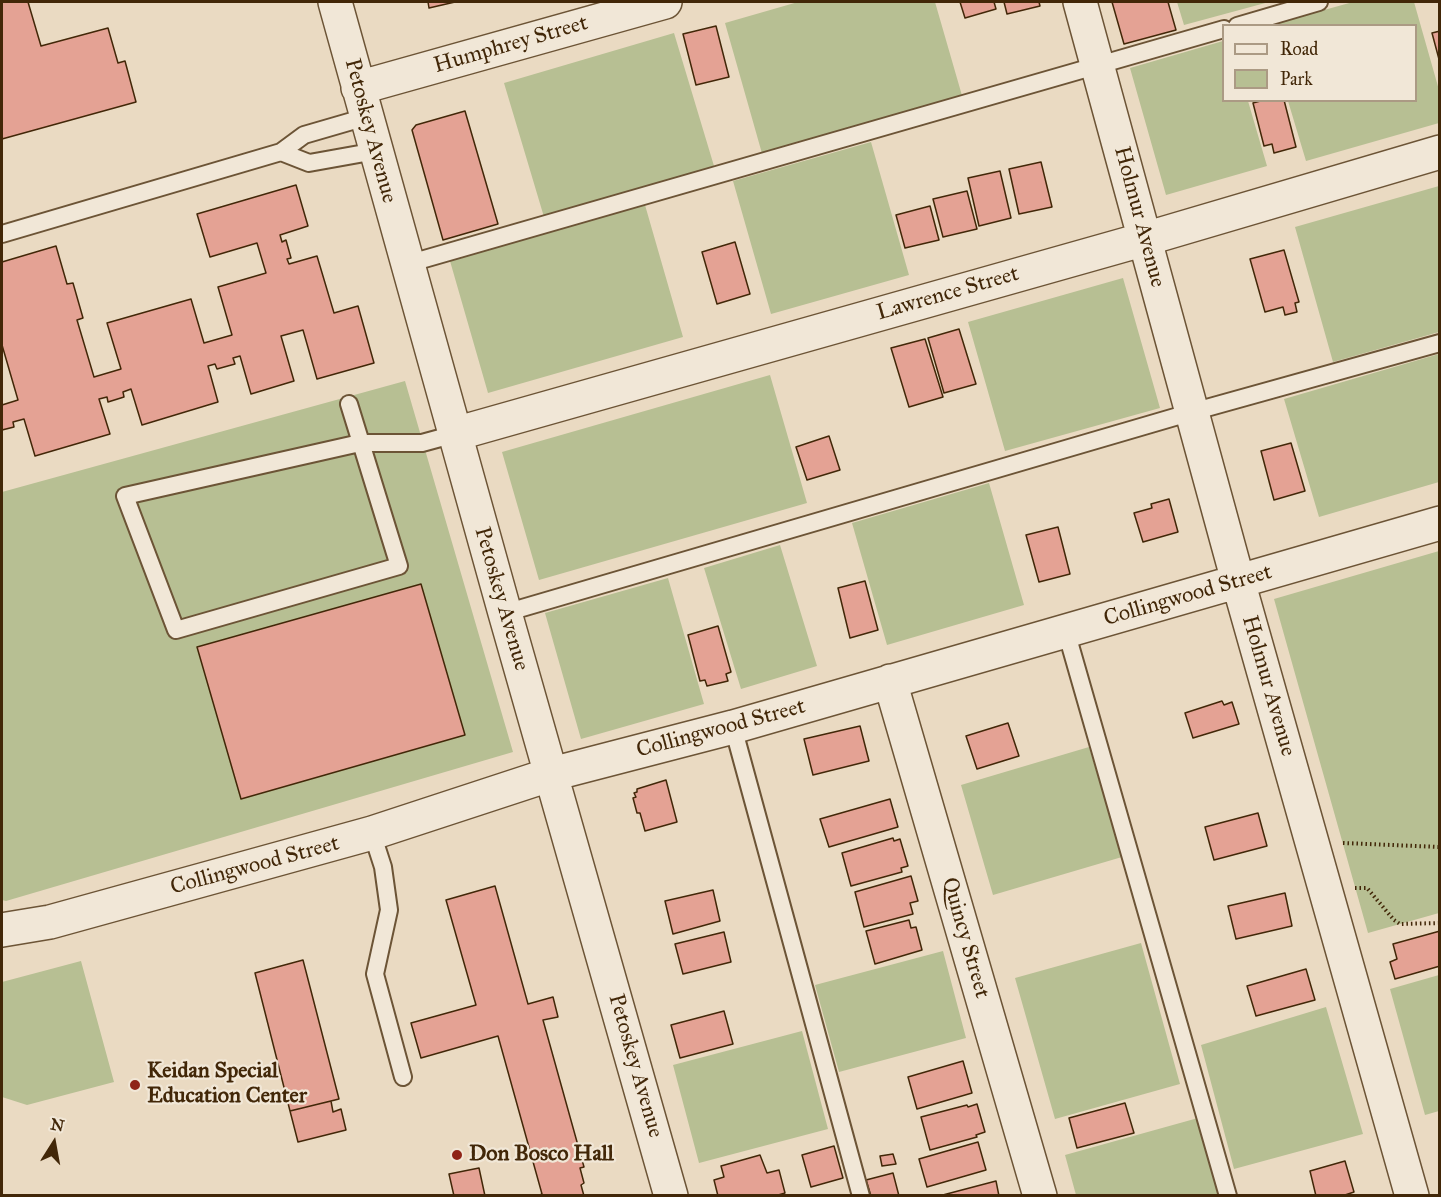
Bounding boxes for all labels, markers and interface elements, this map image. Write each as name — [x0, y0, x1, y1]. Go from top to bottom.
street label: Humphrey Street — [431, 10, 591, 80]
legend — [1222, 24, 1417, 102]
text: Road — [1280, 38, 1318, 60]
street label: Petoskey Avenue — [338, 56, 402, 206]
text: Park — [1280, 68, 1313, 90]
street label: Holmur Avenue — [1107, 144, 1171, 290]
street label: Lawrence Street — [874, 261, 1022, 327]
street label: Petoskey Avenue — [468, 524, 534, 674]
street label: Collingwood Street — [1101, 559, 1275, 633]
street label: Holmur Avenue — [1235, 613, 1301, 759]
street label: Collingwood Street — [634, 694, 808, 764]
street label: Collingwood Street — [168, 831, 342, 901]
street label: Quincy Street — [935, 875, 995, 1001]
street label: Petoskey Avenue — [602, 991, 668, 1141]
place label: Keidan Special Education Center — [147, 1059, 307, 1110]
marker: Keidan Special Education Center — [128, 1078, 142, 1092]
north arrow — [24, 1113, 84, 1173]
text: N — [49, 1114, 66, 1135]
place label: Don Bosco Hall — [469, 1142, 614, 1168]
marker: Don Bosco Hall — [450, 1148, 464, 1162]

